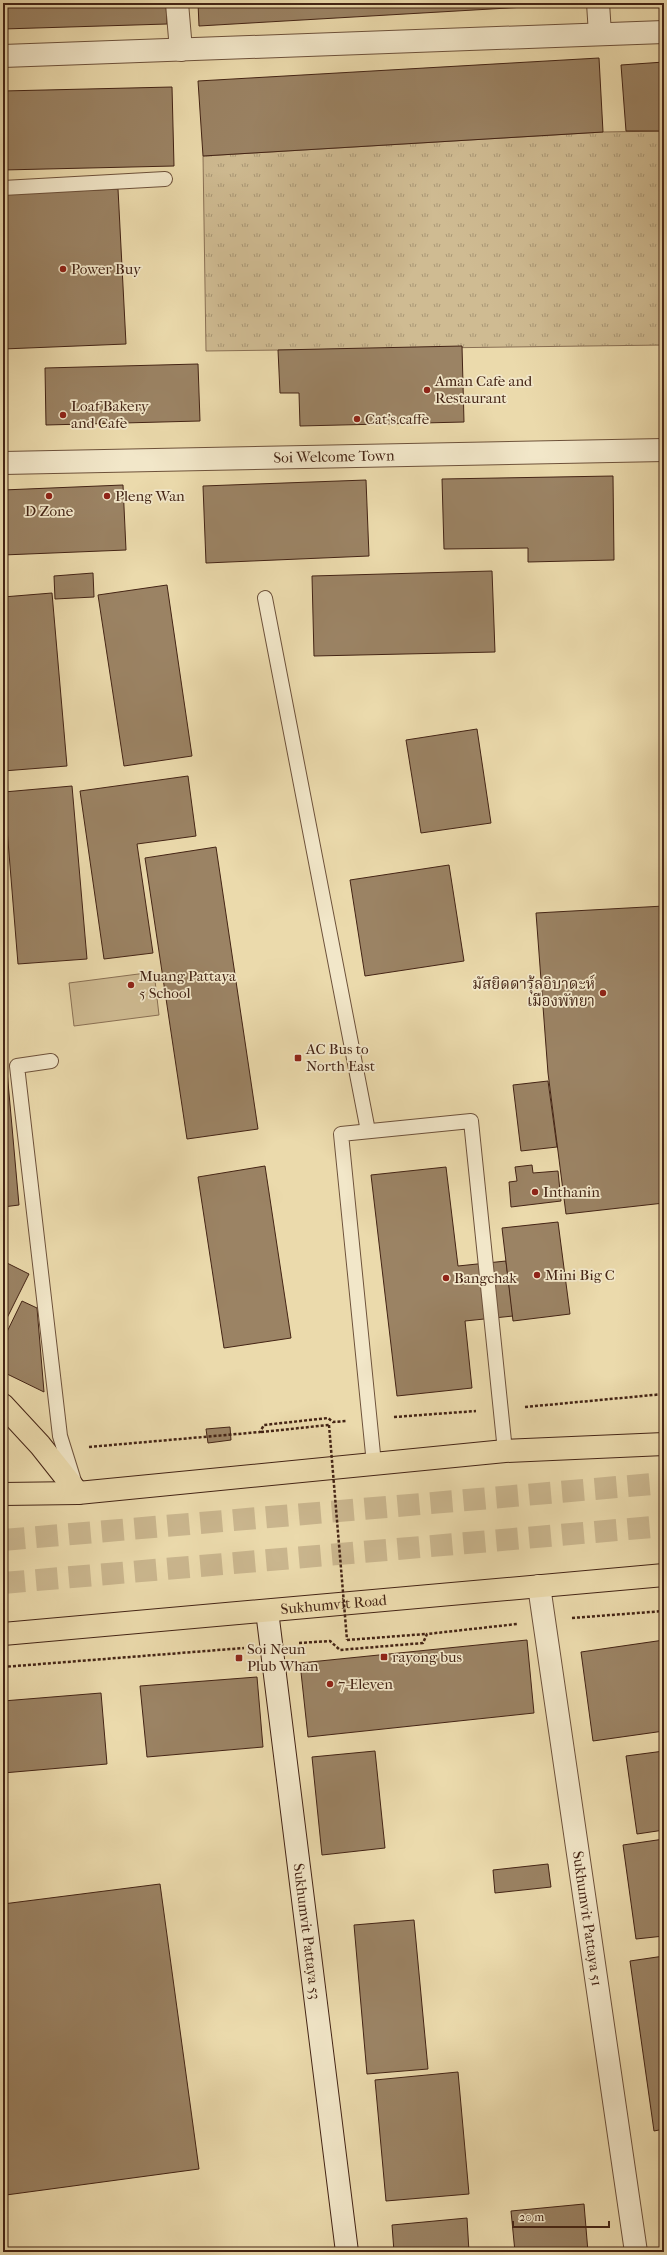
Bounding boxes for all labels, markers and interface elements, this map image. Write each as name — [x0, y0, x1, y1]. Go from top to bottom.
place label: Power Buy — [71, 260, 142, 278]
marker: Power Buy — [58, 264, 68, 274]
place label: Aman Cafe and Restaurant — [434, 372, 533, 407]
marker: Aman Cafe and Restaurant — [422, 385, 432, 395]
place label: Loaf Bakery and Cafe — [71, 397, 150, 432]
marker: Loaf Bakery and Cafe — [58, 410, 68, 420]
place label: Cat's caffe — [365, 410, 430, 428]
marker: Cat's caffe — [352, 414, 362, 424]
street label: Soi Welcome Town — [273, 446, 395, 467]
place label: Pleng Wan — [115, 487, 185, 505]
marker: D Zone — [44, 491, 54, 501]
marker: Pleng Wan — [102, 491, 112, 501]
place label: D Zone — [25, 502, 74, 520]
place label: Muang Pattaya 5 School — [139, 967, 237, 1002]
place label: มัสยิดดารุ้ลอิบาดะห์ เมืองพัทยา — [472, 974, 595, 1010]
marker: Muang Pattaya 5 School — [126, 980, 136, 990]
marker: มัสยิดดารุ้ลอิบาดะห์ เมืองพัทยา — [598, 988, 608, 998]
place label: AC Bus to North East — [305, 1040, 376, 1075]
marker: AC Bus to North East — [293, 1053, 303, 1063]
place label: Inthanin — [543, 1183, 600, 1201]
marker: Inthanin — [530, 1187, 540, 1197]
place label: Mini Big C — [545, 1266, 615, 1284]
place label: Bangchak — [454, 1269, 517, 1287]
marker: Mini Big C — [532, 1270, 542, 1280]
marker: Bangchak — [441, 1273, 451, 1283]
street label: Sukhumvit Road — [280, 1591, 388, 1618]
place label: Soi Neun Plub Whan — [247, 1640, 319, 1675]
place label: rayong bus — [392, 1648, 462, 1666]
marker: rayong bus — [379, 1652, 389, 1662]
marker: Soi Neun Plub Whan — [234, 1653, 244, 1663]
place label: 7-Eleven — [338, 1675, 393, 1693]
marker: 7-Eleven — [325, 1679, 335, 1689]
street label: Sukhumvit Pattaya 51 — [569, 1850, 606, 1987]
street label: Sukhumvit Pattaya 53 — [290, 1862, 324, 2001]
scale bar — [513, 2203, 609, 2229]
text: 20 m — [519, 2210, 544, 2224]

